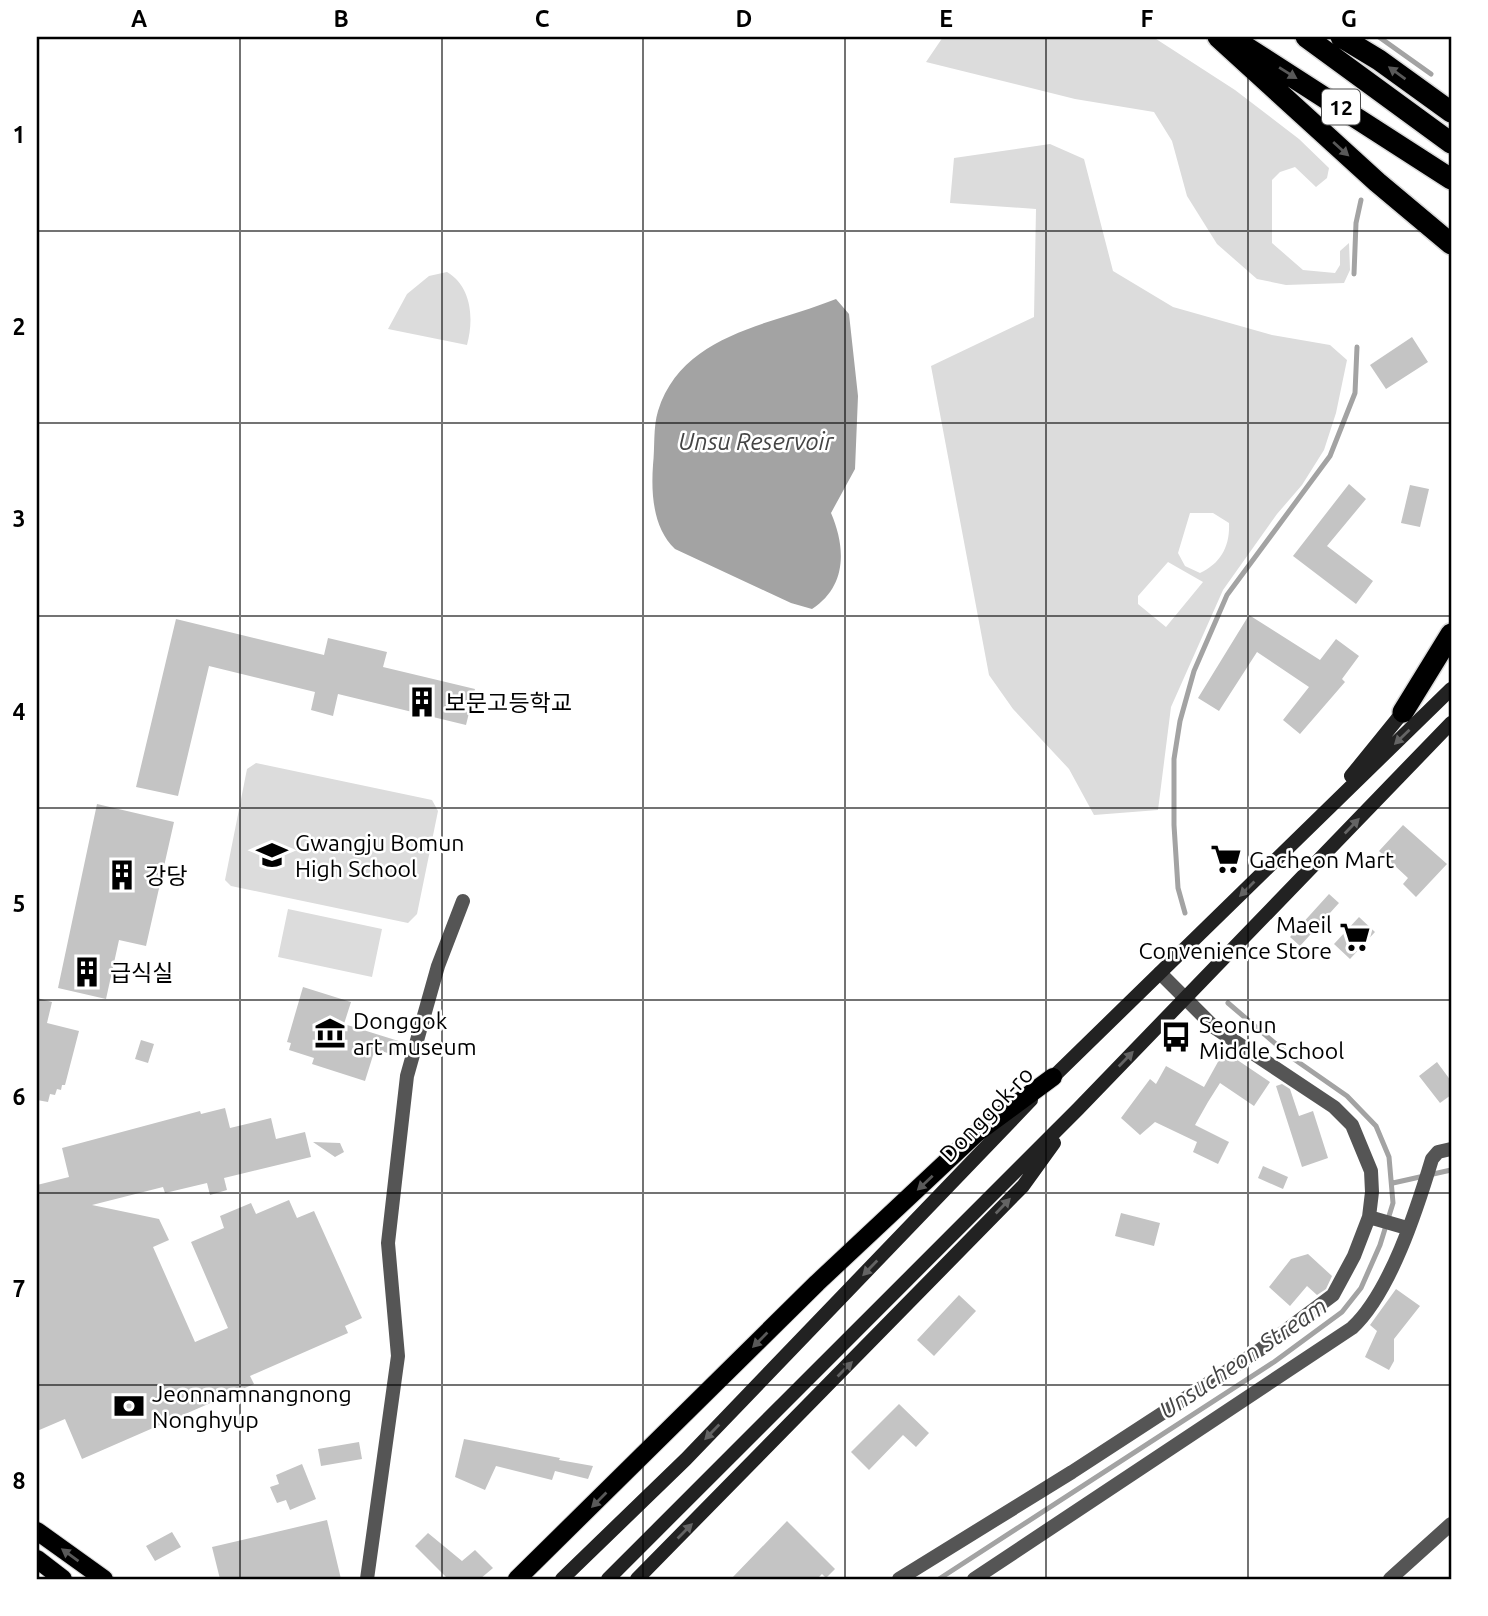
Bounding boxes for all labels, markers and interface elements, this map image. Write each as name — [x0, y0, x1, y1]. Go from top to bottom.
text: A — [131, 6, 147, 31]
text: B — [333, 6, 349, 31]
text: C — [535, 6, 550, 31]
text: D — [736, 6, 752, 31]
text: E — [939, 6, 953, 31]
text: F — [1141, 6, 1154, 31]
text: G — [1341, 6, 1357, 31]
one-way arrow — [1388, 66, 1406, 80]
one-way arrow — [1279, 67, 1298, 80]
road number: 12 — [1322, 90, 1360, 124]
text: 1 — [13, 122, 25, 147]
one-way arrow — [1332, 141, 1350, 157]
text: 2 — [13, 314, 25, 339]
water label: Unsu Reservoir — [678, 428, 834, 455]
text: 3 — [13, 506, 25, 531]
building icon: 보문고등학교 — [405, 685, 439, 719]
place label: 보문고등학교 — [445, 690, 572, 715]
text: 4 — [13, 699, 26, 724]
one-way arrow — [1394, 728, 1411, 745]
one-way arrow — [1344, 818, 1360, 835]
place label: Gwangju Bomun High School — [295, 830, 465, 881]
school or university icon: Gwangju Bomun High School — [255, 838, 289, 872]
supermarket icon: Gacheon Mart — [1209, 842, 1243, 876]
place label: Gacheon Mart — [1249, 847, 1394, 872]
building icon: 강당 — [105, 858, 139, 892]
place label: 강당 — [145, 863, 187, 888]
one-way arrow — [1239, 881, 1256, 897]
text: 5 — [13, 891, 25, 916]
place label: Maeil Convenience Store — [1138, 912, 1332, 963]
supermarket icon: Maeil Convenience Store — [1338, 920, 1372, 954]
building icon: 급식실 — [70, 955, 104, 989]
place label: 급식실 — [110, 960, 173, 985]
place label: Donggok art museum — [353, 1008, 477, 1059]
place label: Seonun Middle School — [1199, 1012, 1344, 1063]
museum icon: Donggok art museum — [313, 1016, 347, 1050]
bus stop icon: Seonun Middle School — [1159, 1020, 1193, 1054]
one-way arrow — [1117, 1051, 1134, 1068]
street label: Donggok-ro — [934, 1061, 1038, 1167]
text: 6 — [13, 1084, 26, 1109]
one-way arrow — [917, 1174, 934, 1190]
one-way arrow — [995, 1198, 1011, 1215]
one-way arrow — [862, 1259, 878, 1276]
text: 7 — [13, 1276, 25, 1301]
water label: Unsucheon Stream — [1154, 1292, 1332, 1424]
one-way arrow — [752, 1332, 768, 1348]
one-way arrow — [836, 1360, 853, 1377]
place label: Jeonnamnangnong Nonghyup — [152, 1381, 352, 1432]
bank icon: Jeonnamnangnong Nonghyup — [112, 1389, 146, 1423]
one-way arrow — [703, 1423, 720, 1440]
text: 8 — [13, 1468, 25, 1493]
one-way arrow — [591, 1492, 608, 1508]
one-way arrow — [676, 1522, 693, 1539]
one-way arrow — [61, 1548, 79, 1562]

